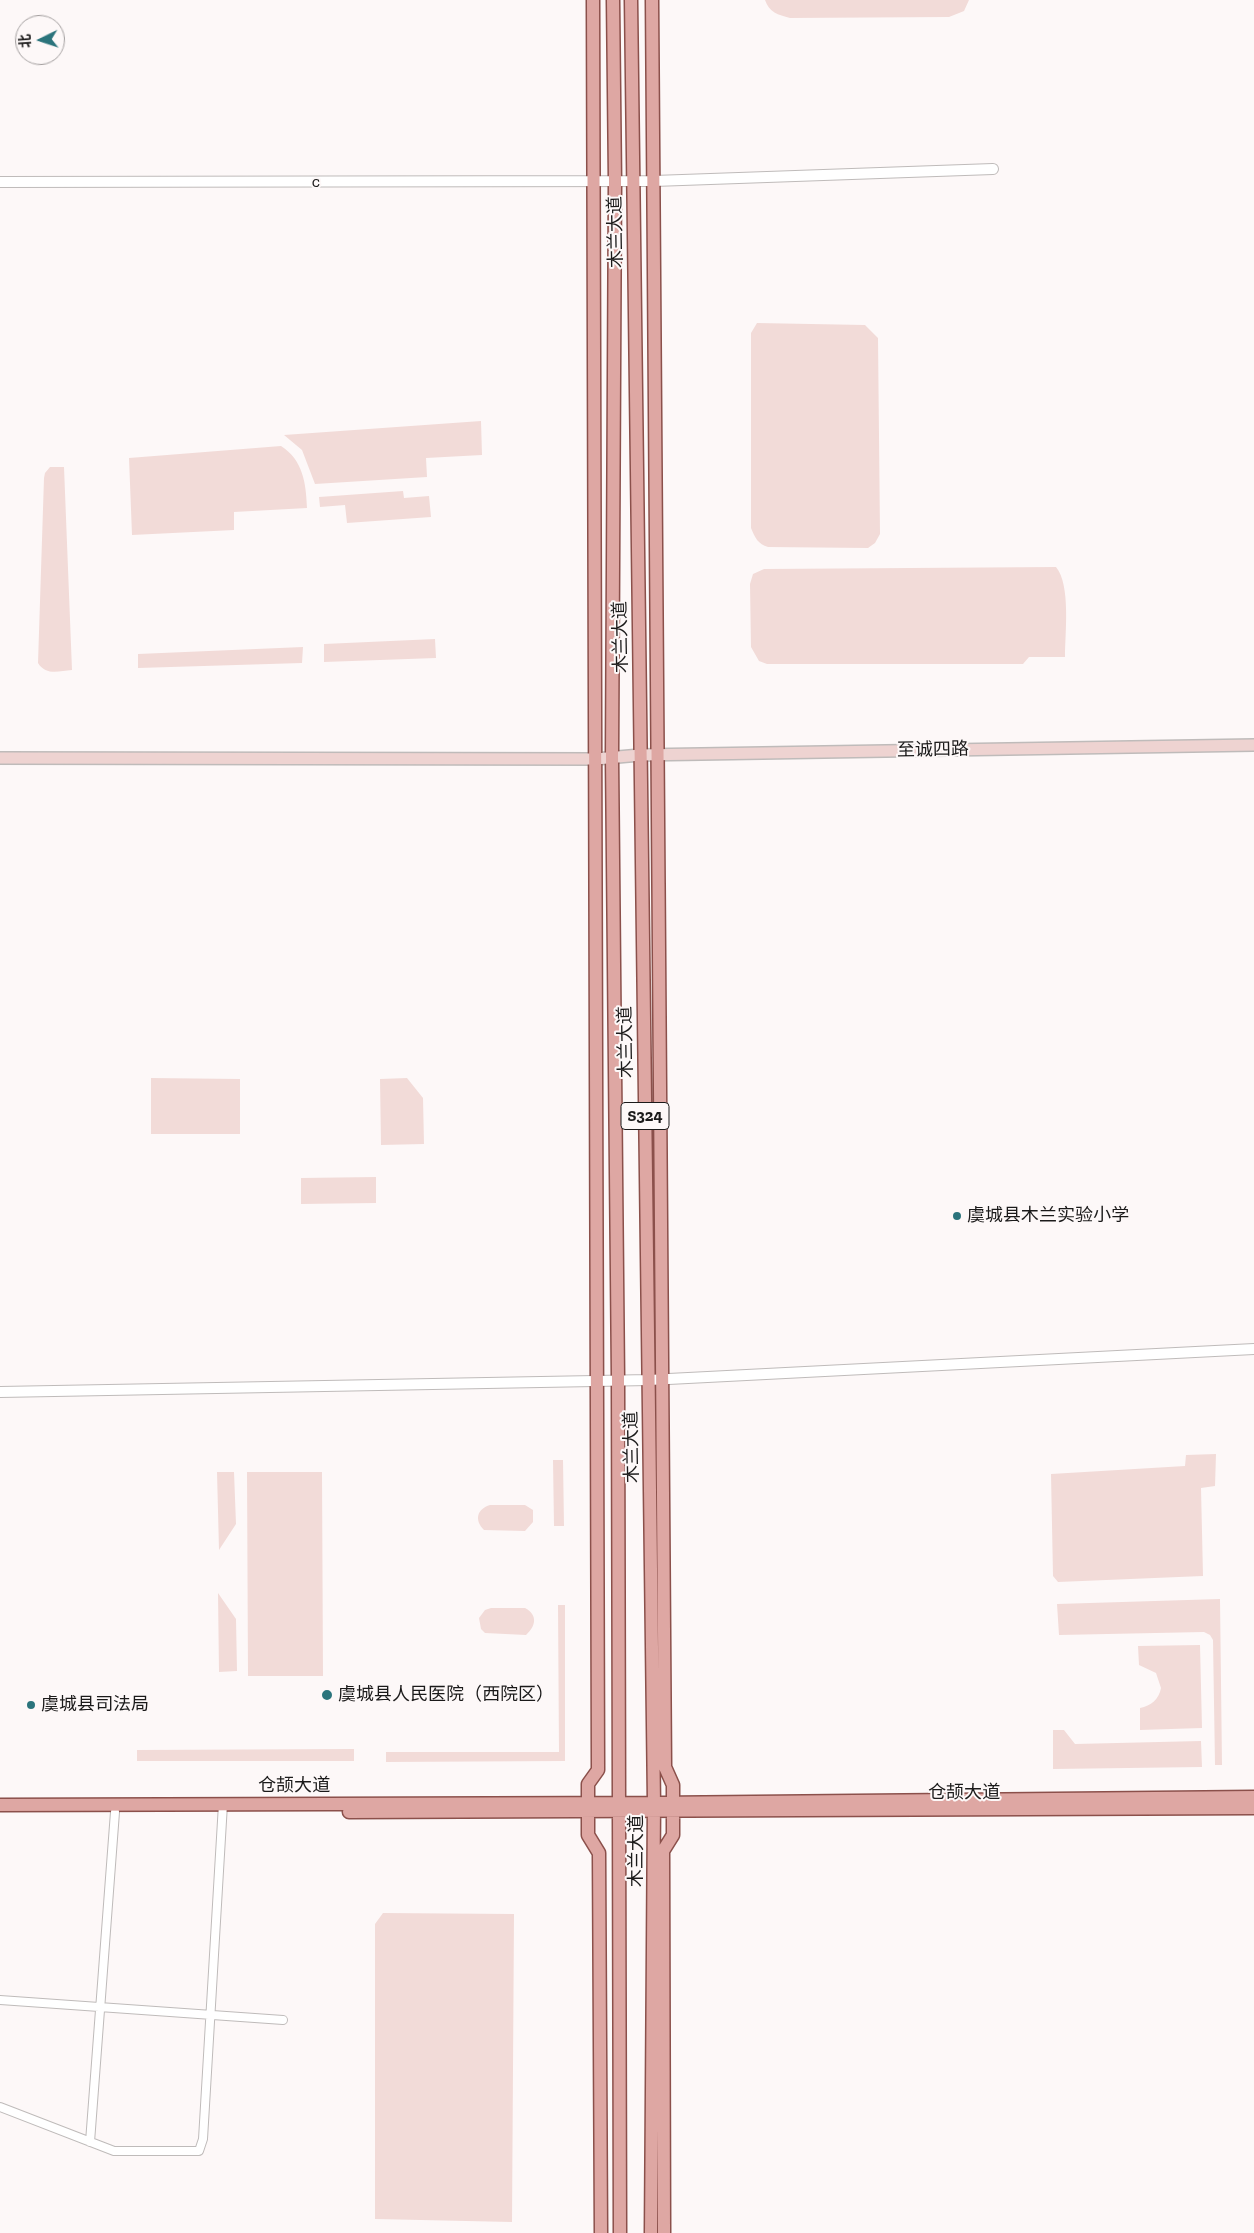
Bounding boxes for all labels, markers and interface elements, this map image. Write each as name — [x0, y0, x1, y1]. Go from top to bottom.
north arrow — [15, 15, 65, 65]
text: 北 — [17, 33, 35, 49]
street label: c — [312, 171, 320, 193]
street label: 木兰大道 — [605, 196, 627, 268]
street label: 木兰大道 — [610, 601, 632, 673]
street label: 至诚四路 — [897, 739, 969, 761]
street label: 木兰大道 — [615, 1006, 637, 1078]
road number: S324 — [621, 1102, 669, 1130]
place label: 虞城县木兰实验小学 — [967, 1205, 1129, 1227]
marker: 虞城县木兰实验小学 — [951, 1210, 963, 1222]
street label: 木兰大道 — [621, 1411, 643, 1483]
place label: 虞城县人民医院（西院区） — [338, 1684, 554, 1706]
marker: 虞城县人民医院（西院区） — [320, 1688, 334, 1702]
place label: 虞城县司法局 — [41, 1694, 149, 1716]
marker: 虞城县司法局 — [25, 1699, 37, 1711]
street label: 仓颉大道 — [258, 1775, 330, 1797]
street label: 仓颉大道 — [928, 1782, 1000, 1804]
street label: 木兰大道 — [626, 1815, 648, 1887]

